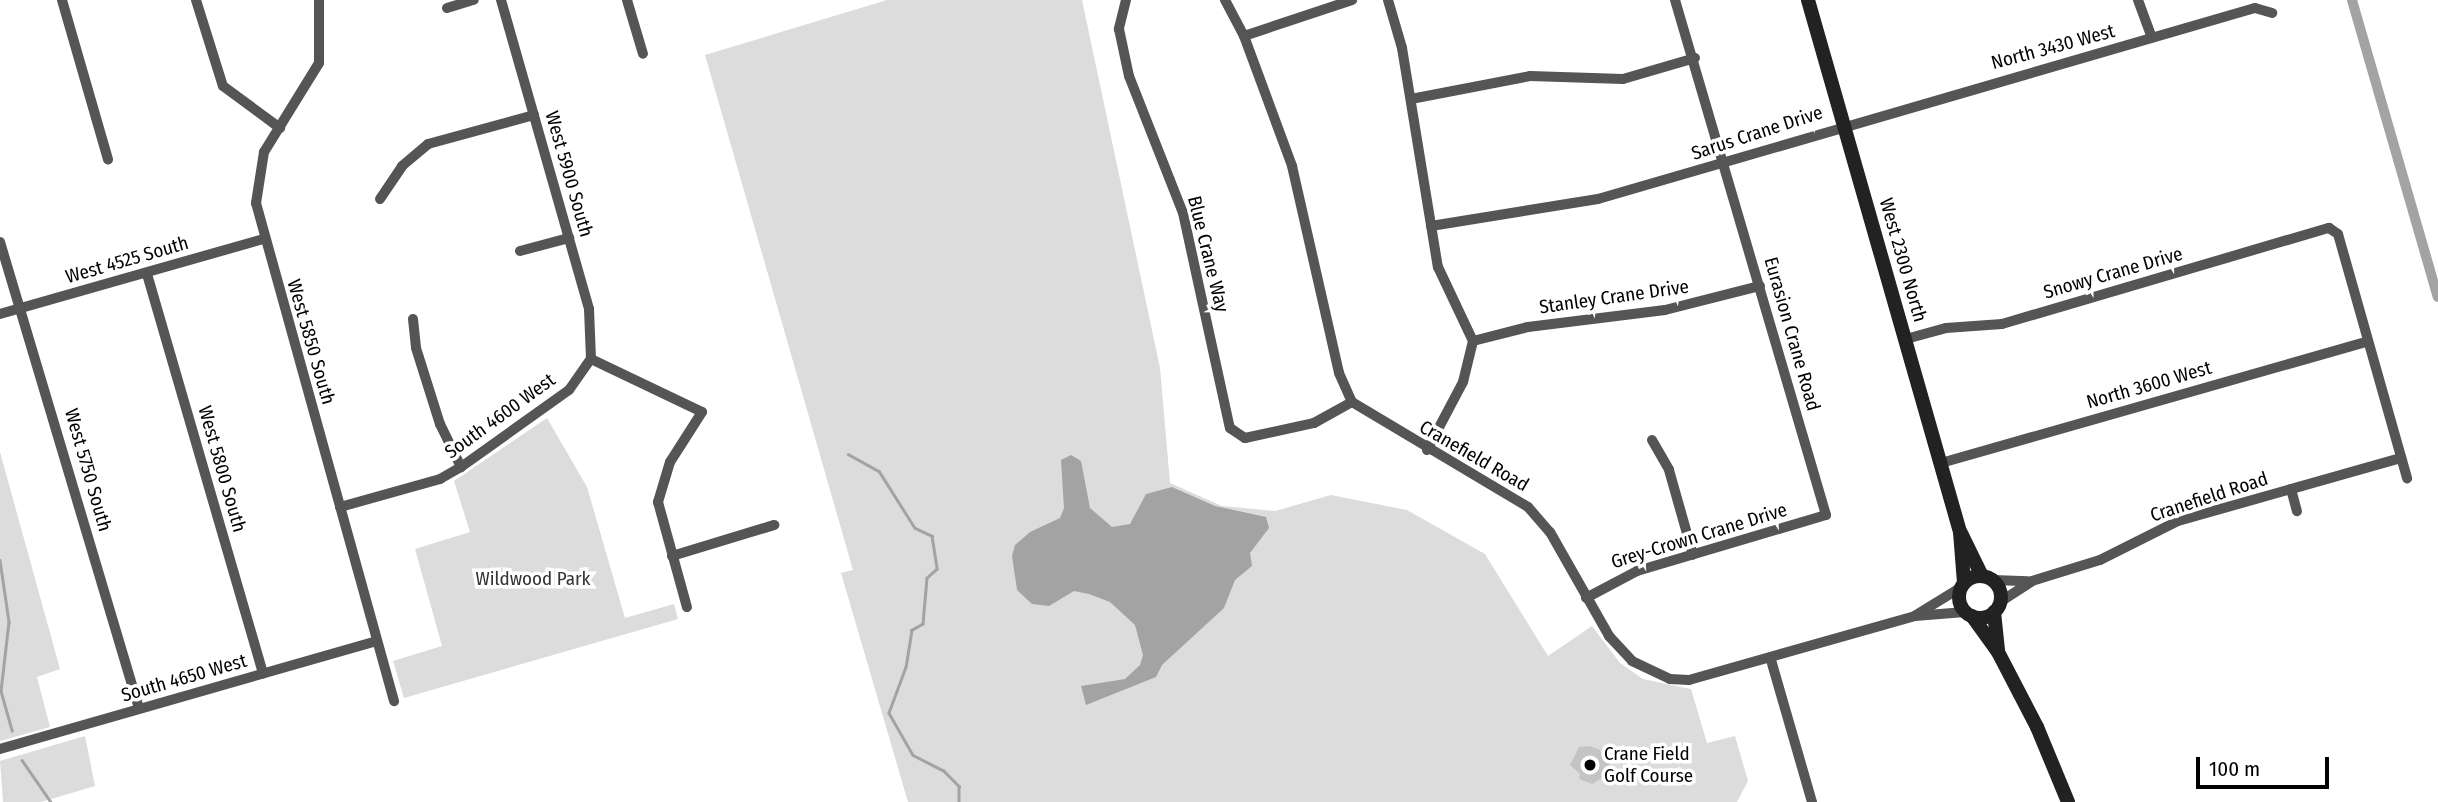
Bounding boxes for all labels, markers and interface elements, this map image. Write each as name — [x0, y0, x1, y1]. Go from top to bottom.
street label: North 3430 West — [1989, 20, 2117, 74]
street label: Sarus Crane Drive — [1688, 101, 1826, 165]
street label: West 5900 South — [540, 109, 598, 239]
street label: Blue Crane Way — [1183, 194, 1233, 314]
street label: West 2300 North — [1874, 195, 1932, 325]
street label: West 4525 South — [63, 232, 191, 288]
street label: Snowy Crane Drive — [2041, 242, 2185, 304]
street label: Eurasion Crane Road — [1759, 254, 1825, 414]
street label: Stanley Crane Drive — [1538, 275, 1690, 319]
street label: West 5850 South — [282, 277, 340, 407]
street label: North 3600 West — [2084, 356, 2214, 414]
street label: South 4600 West — [440, 368, 560, 464]
street label: West 5800 South — [193, 403, 251, 535]
street label: West 5750 South — [60, 406, 116, 534]
street label: Cranefield Road — [1415, 416, 1533, 496]
street label: Cranefield Road — [2147, 467, 2271, 527]
street label: Grey-Crown Crane Drive — [1608, 498, 1790, 574]
park label: Wildwood Park — [476, 568, 590, 590]
street label: South 4650 West — [119, 649, 249, 707]
scale bar — [2200, 742, 2333, 786]
place label: Crane Field Golf Course — [1604, 743, 1693, 787]
text: 100 m — [2209, 756, 2260, 782]
marker: Crane Field Golf Course — [1582, 757, 1598, 773]

